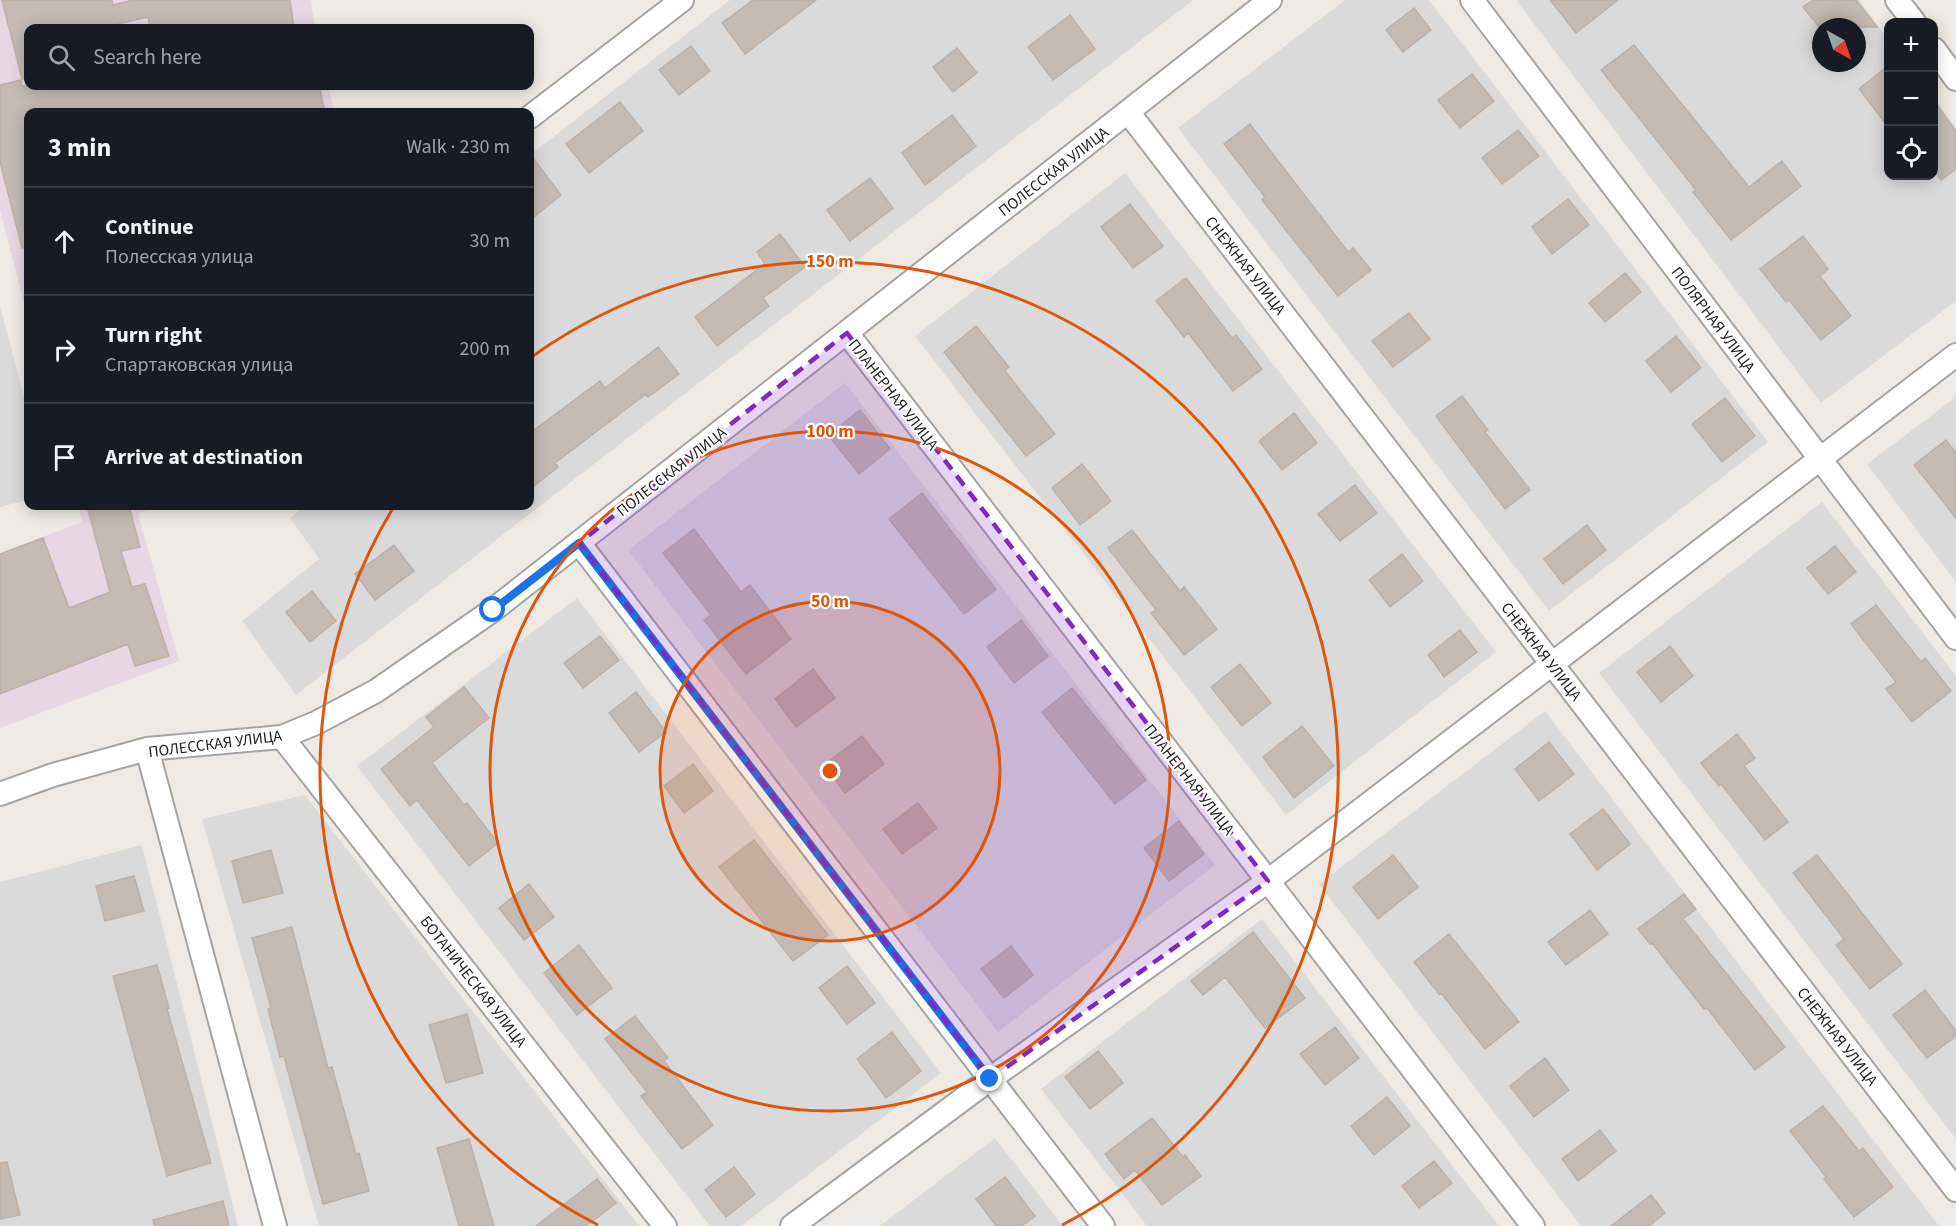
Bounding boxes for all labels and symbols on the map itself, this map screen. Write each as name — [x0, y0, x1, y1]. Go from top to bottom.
north arrow — [1812, 18, 1866, 72]
street label: ПОЛЕССКАЯ УЛИЦА — [994, 122, 1114, 222]
street label: СНЕЖНАЯ УЛИЦА — [1200, 212, 1291, 320]
text: 150 m — [806, 249, 854, 274]
street label: ПОЛЯРНАЯ УЛИЦА — [1666, 262, 1761, 377]
street label: ПЛАНЕРНАЯ УЛИЦА — [843, 334, 944, 455]
text: 100 m — [806, 419, 854, 444]
street label: ПОЛЕССКАЯ УЛИЦА — [612, 422, 732, 522]
text: 50 m — [811, 589, 849, 614]
route start — [479, 596, 505, 622]
street label: СНЕЖНАЯ УЛИЦА — [1496, 598, 1587, 706]
street label: ПЛАНЕРНАЯ УЛИЦА — [1139, 719, 1240, 840]
street label: ПОЛЕССКАЯ УЛИЦА — [147, 725, 283, 763]
centre of rings — [820, 761, 840, 781]
street label: БОТАНИЧЕСКАЯ УЛИЦА — [415, 911, 532, 1052]
street label: СНЕЖНАЯ УЛИЦА — [1792, 983, 1883, 1091]
route end — [976, 1065, 1002, 1091]

